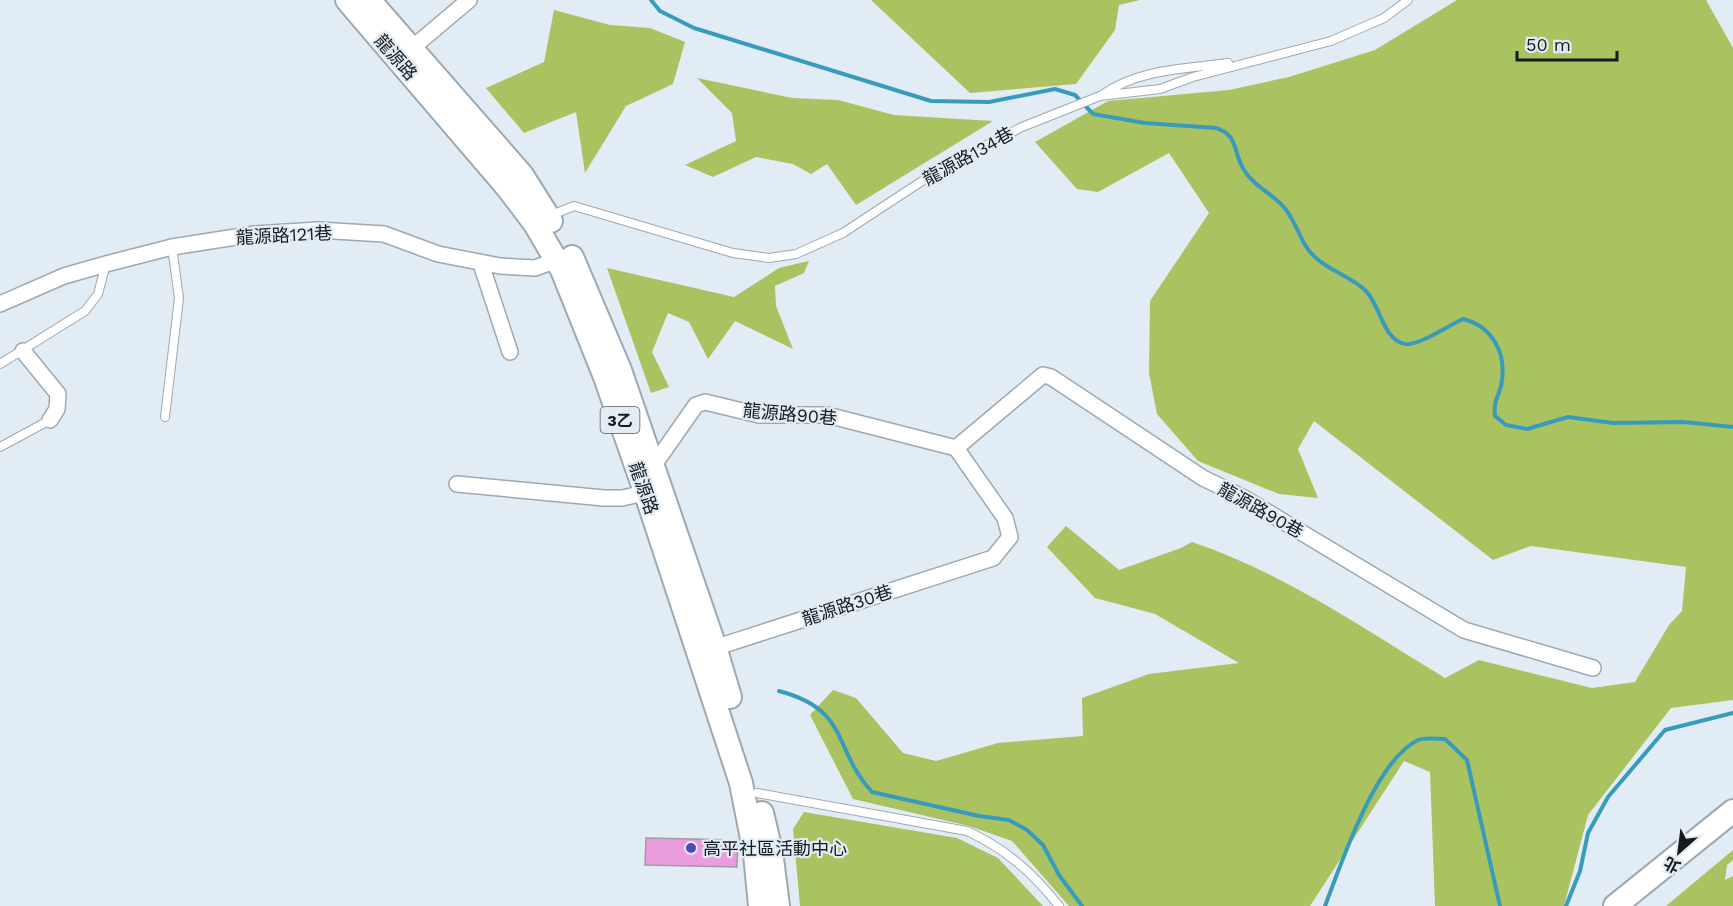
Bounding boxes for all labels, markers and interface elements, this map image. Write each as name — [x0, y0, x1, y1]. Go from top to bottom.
scale bar — [1517, 24, 1618, 62]
street label: 龍源路 — [370, 30, 422, 84]
text: 50 m — [1526, 34, 1571, 55]
street label: 龍源路134巷 — [919, 122, 1017, 190]
street label: 龍源路121巷 — [235, 222, 333, 248]
street label: 龍源路90巷 — [742, 399, 838, 429]
road number: 3乙 — [600, 407, 640, 433]
street label: 龍源路 — [625, 459, 663, 517]
street label: 龍源路90巷 — [1215, 478, 1307, 542]
street label: 龍源路30巷 — [799, 581, 895, 629]
north arrow — [1649, 822, 1709, 882]
place label: 高平社區活動中心 — [703, 838, 847, 859]
marker: 高平社區活動中心 — [684, 841, 698, 855]
text: 北 — [1661, 853, 1684, 877]

